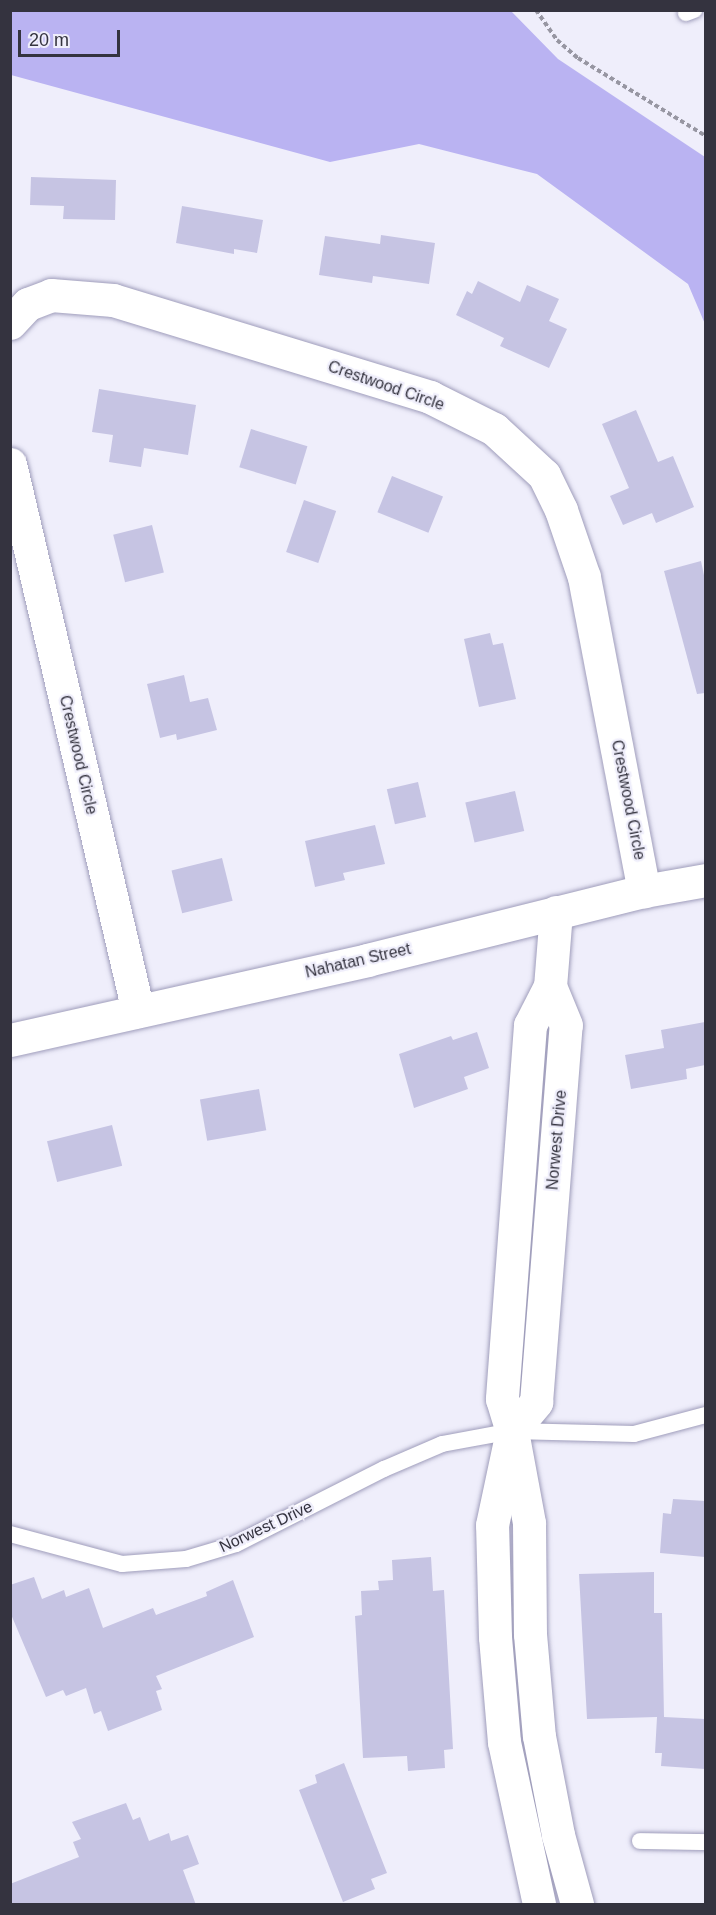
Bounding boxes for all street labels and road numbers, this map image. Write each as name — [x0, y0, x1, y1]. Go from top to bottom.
street label: Crestwood Circle — [325, 357, 447, 415]
street label: Crestwood Circle — [55, 693, 101, 817]
street label: Crestwood Circle — [607, 738, 649, 862]
street label: Nahatan Street — [303, 940, 413, 982]
street label: Norwest Drive — [543, 1089, 571, 1191]
street label: Norwest Drive — [216, 1497, 316, 1557]

